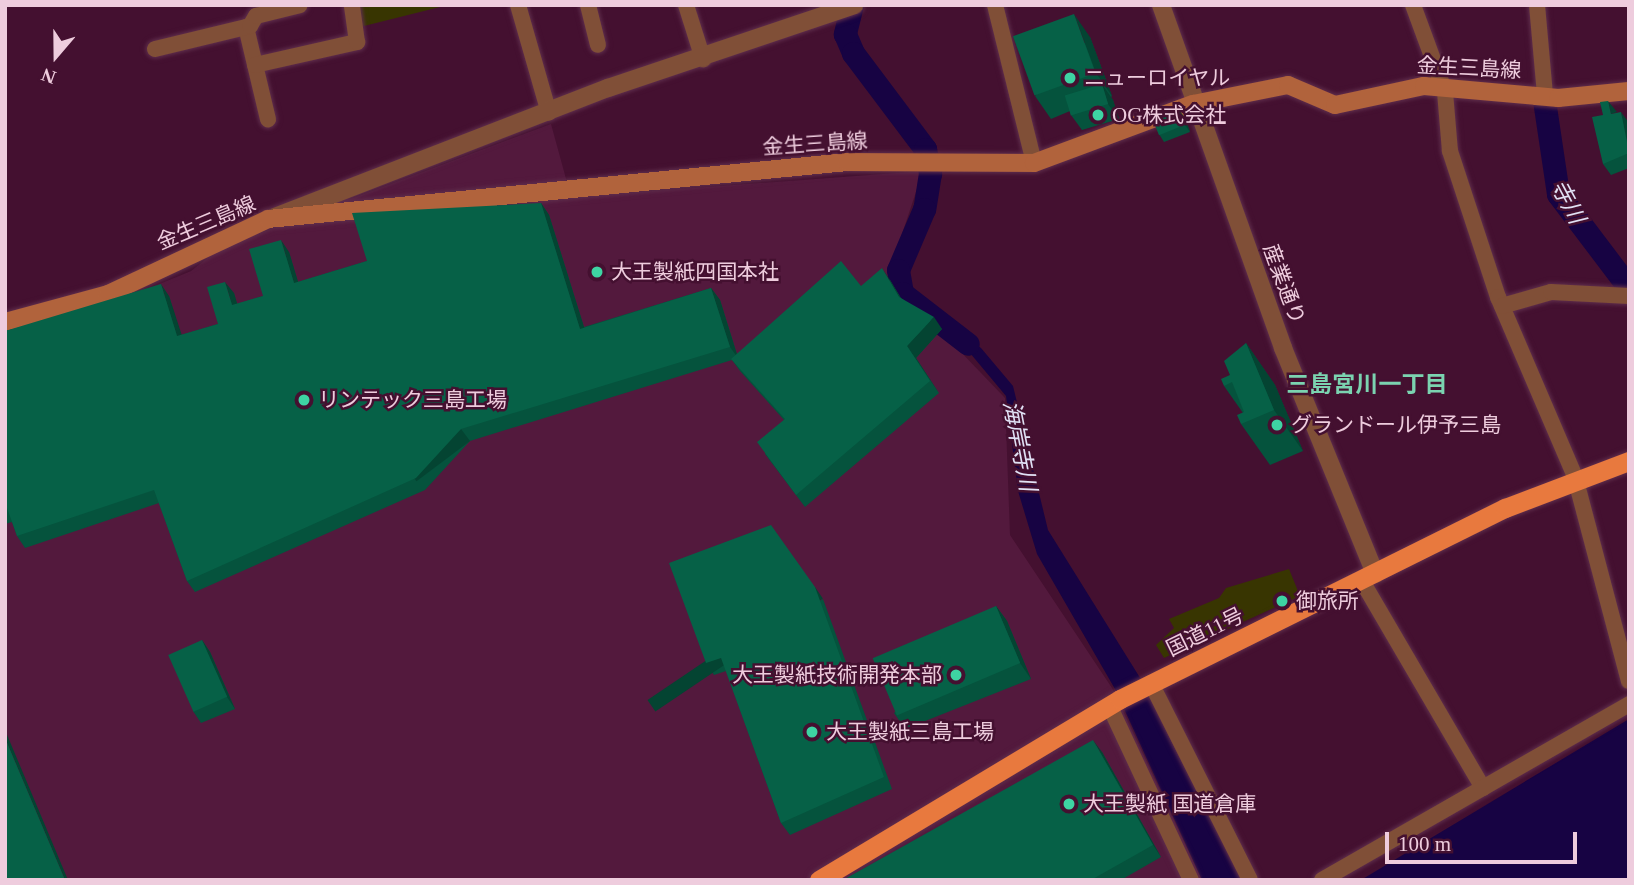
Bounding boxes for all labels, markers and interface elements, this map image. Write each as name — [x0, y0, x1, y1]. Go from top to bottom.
north arrow — [21, 21, 91, 91]
street label: 金生三島線 — [1416, 53, 1522, 83]
text: N — [39, 64, 59, 88]
place label: ニューロイヤル — [1084, 65, 1231, 91]
marker: ニューロイヤル — [1062, 70, 1078, 86]
place label: OG株式会社 — [1112, 102, 1226, 128]
marker: OG株式会社 — [1090, 107, 1106, 123]
street label: 金生三島線 — [762, 128, 868, 160]
water label: 寺川 — [1544, 175, 1590, 229]
street label: 金生三島線 — [153, 191, 259, 255]
street label: 産業通り — [1258, 240, 1310, 328]
place label: 大王製紙四国本社 — [611, 259, 779, 285]
marker: 大王製紙四国本社 — [589, 264, 605, 280]
district label: 三島宮川一丁目 — [1287, 371, 1447, 399]
place label: リンテック三島工場 — [318, 387, 507, 413]
marker: リンテック三島工場 — [296, 392, 312, 408]
water label: 海岸寺川 — [997, 398, 1041, 494]
place label: グランドール伊予三島 — [1291, 412, 1501, 438]
marker: グランドール伊予三島 — [1269, 417, 1285, 433]
place label: 御旅所 — [1296, 588, 1359, 614]
marker: 御旅所 — [1274, 593, 1290, 609]
street label: 国道11号 — [1162, 602, 1248, 662]
place label: 大王製紙技術開発本部 — [732, 662, 942, 688]
marker: 大王製紙技術開発本部 — [948, 667, 964, 683]
place label: 大王製紙三島工場 — [826, 719, 994, 745]
marker: 大王製紙三島工場 — [804, 724, 820, 740]
place label: 大王製紙 国道倉庫 — [1083, 791, 1256, 817]
marker: 大王製紙 国道倉庫 — [1061, 796, 1077, 812]
scale bar — [1389, 818, 1582, 862]
text: 100 m — [1398, 832, 1451, 856]

